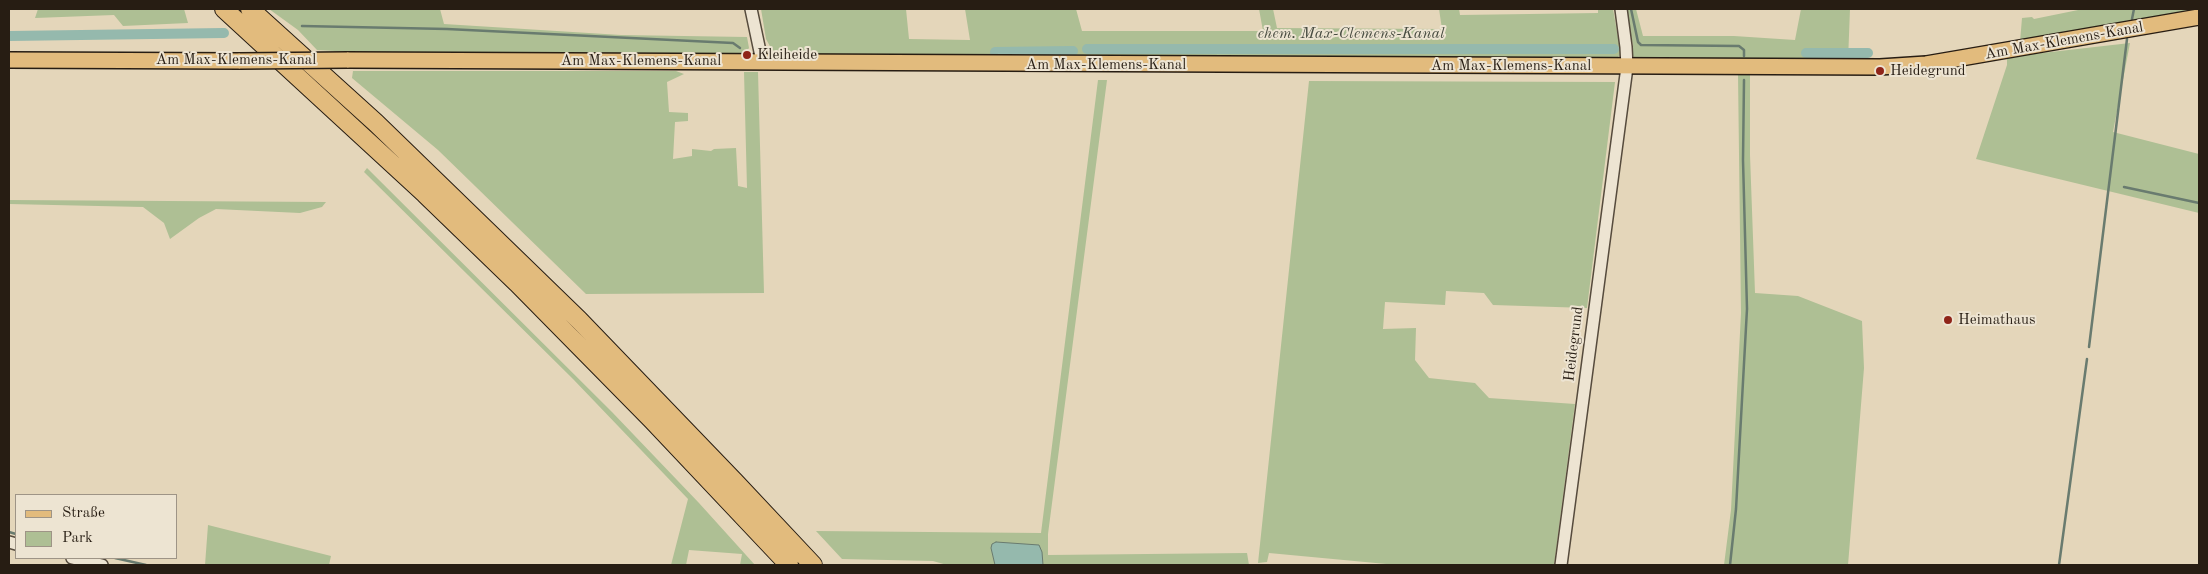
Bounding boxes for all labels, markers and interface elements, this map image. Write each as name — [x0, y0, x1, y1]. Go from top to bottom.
street label: Am Max-Klemens-Kanal — [1983, 18, 2145, 64]
water label: ehem. Max-Clemens-Kanal — [1257, 24, 1445, 44]
place label: Kleiheide — [757, 46, 817, 64]
marker: Kleiheide — [741, 49, 753, 61]
street label: Am Max-Klemens-Kanal — [156, 51, 316, 69]
street label: Am Max-Klemens-Kanal — [561, 52, 721, 70]
street label: Am Max-Klemens-Kanal — [1026, 56, 1186, 74]
street label: Am Max-Klemens-Kanal — [1431, 57, 1591, 75]
place label: Heidegrund — [1890, 62, 1966, 80]
marker: Heidegrund — [1874, 65, 1886, 77]
street label: Heidegrund — [1560, 305, 1588, 383]
place label: Heimathaus — [1958, 311, 2035, 329]
marker: Heimathaus — [1942, 314, 1954, 326]
legend — [15, 494, 178, 559]
text: Straße — [62, 506, 105, 521]
text: Park — [62, 531, 93, 546]

